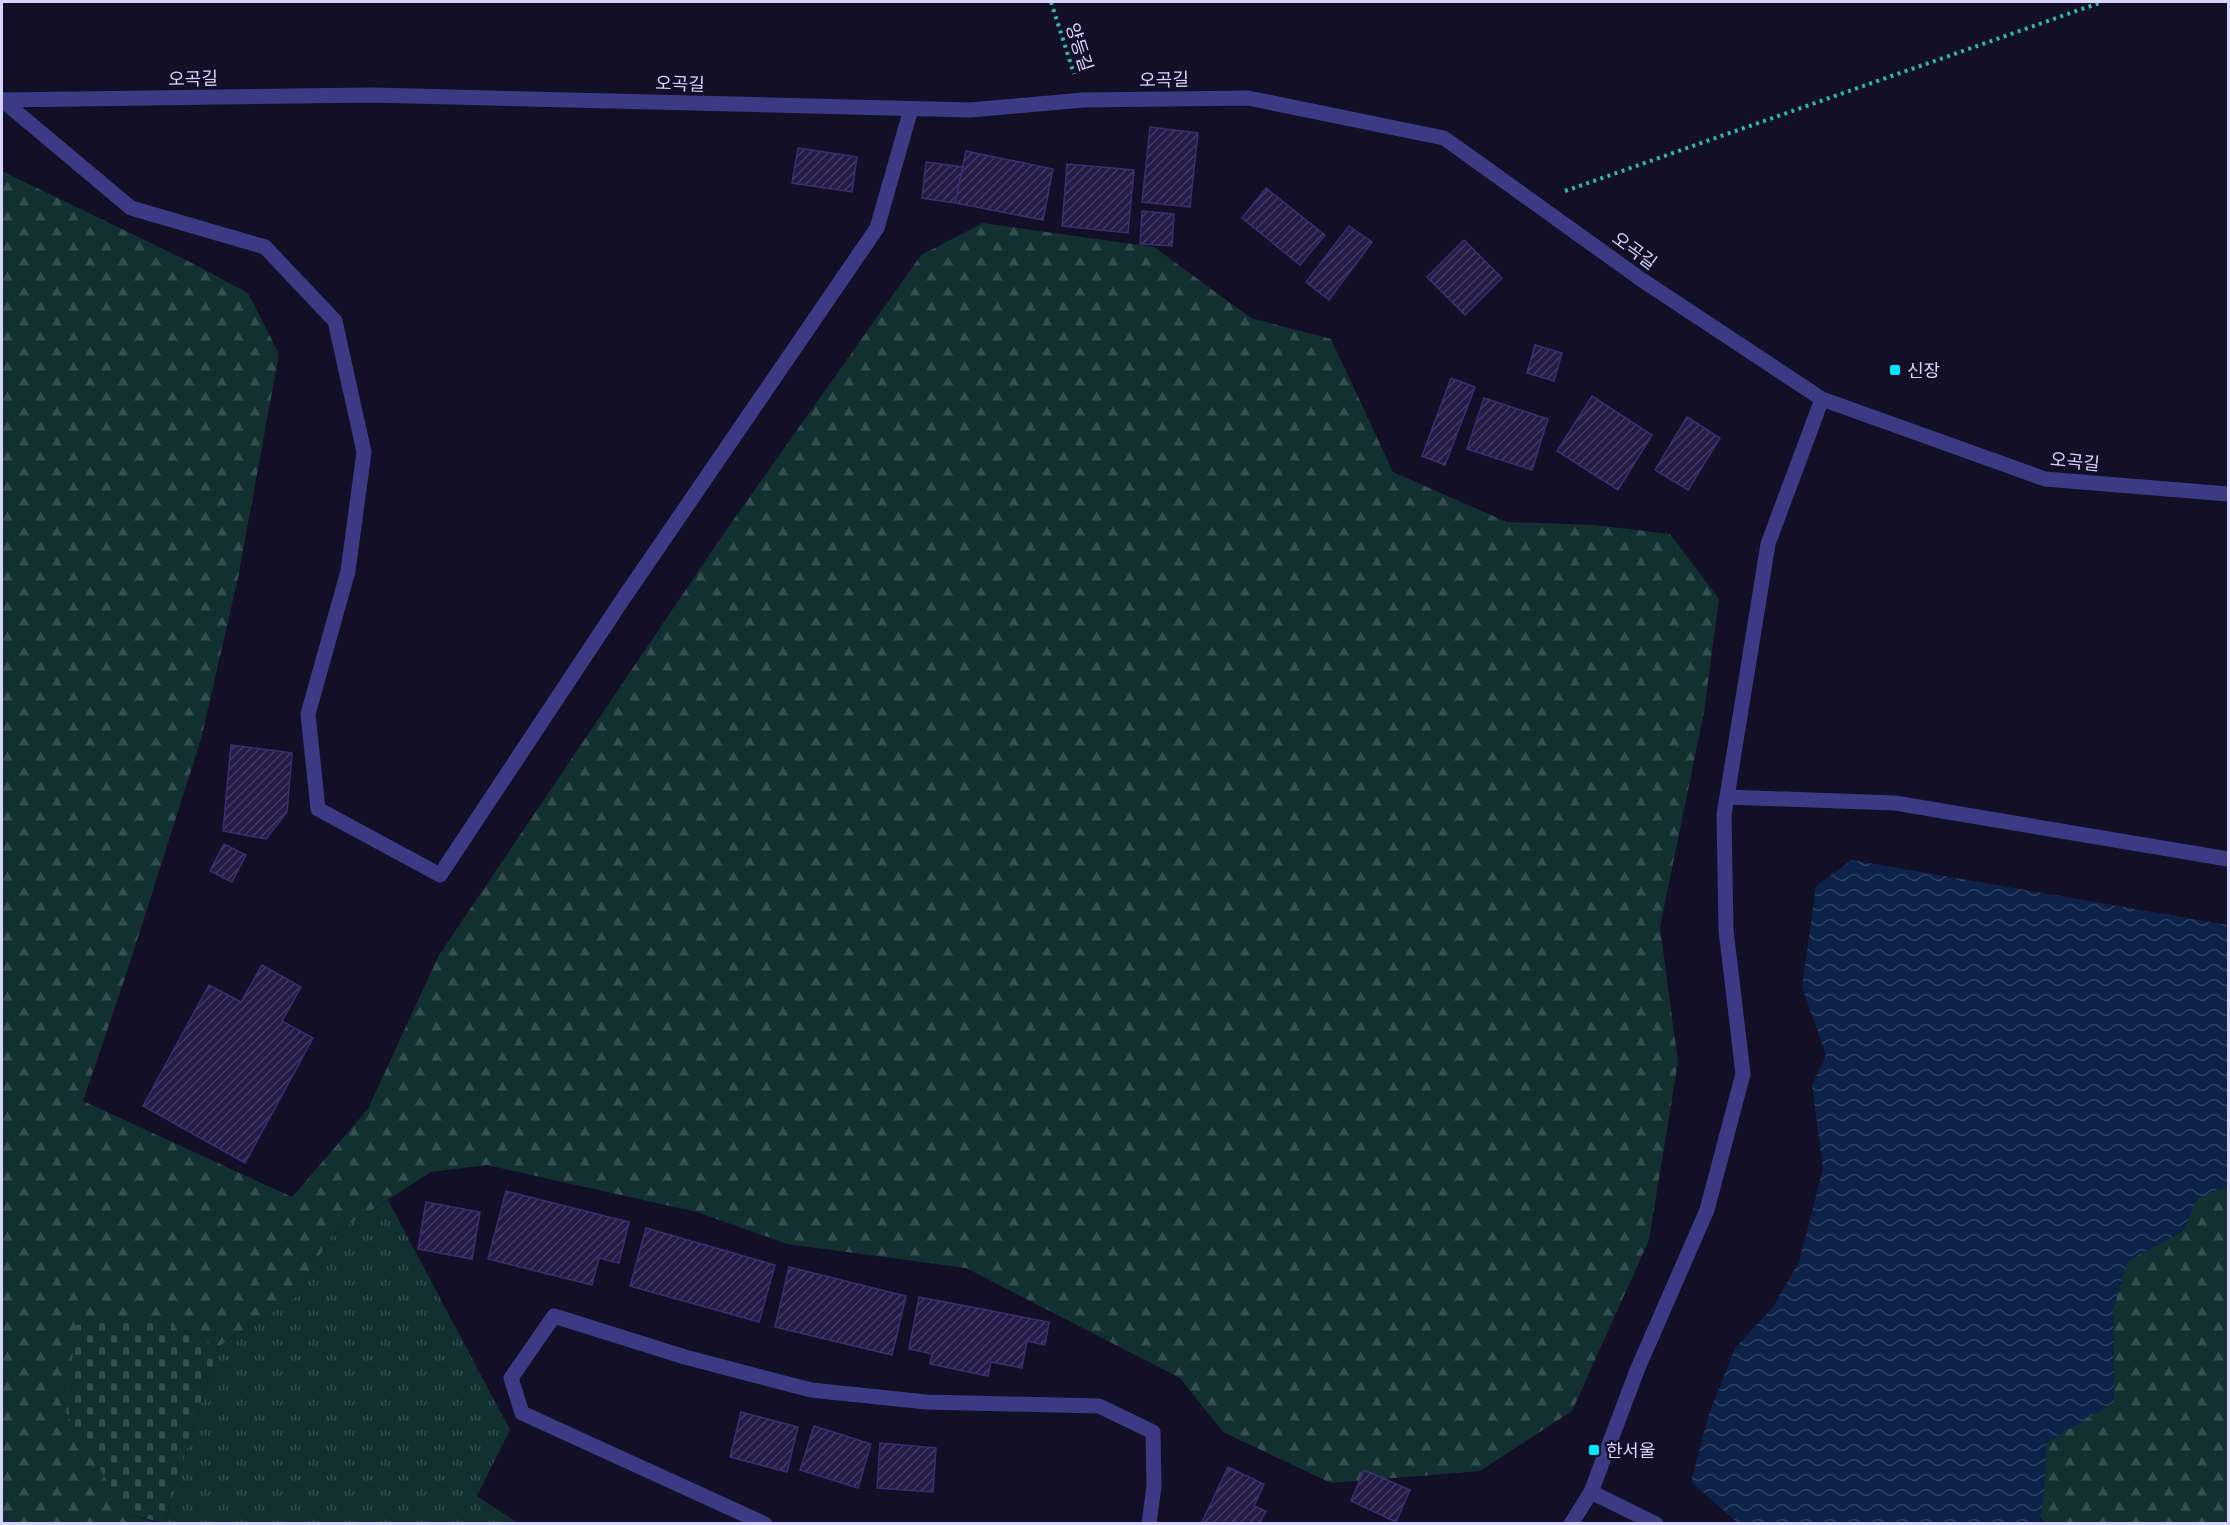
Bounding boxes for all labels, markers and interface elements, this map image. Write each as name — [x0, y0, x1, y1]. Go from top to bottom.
street label: 양등길 — [1061, 20, 1099, 74]
street label: 오곡길 — [168, 66, 218, 90]
street label: 오곡길 — [1139, 67, 1189, 91]
street label: 오곡길 — [655, 70, 705, 96]
street label: 오곡길 — [1608, 226, 1662, 274]
place label: 신장 — [1907, 358, 1940, 382]
marker: 신장 — [1888, 363, 1902, 377]
street label: 오곡길 — [2049, 446, 2101, 476]
place label: 한서울 — [1606, 1438, 1656, 1462]
marker: 한서울 — [1587, 1443, 1601, 1457]

